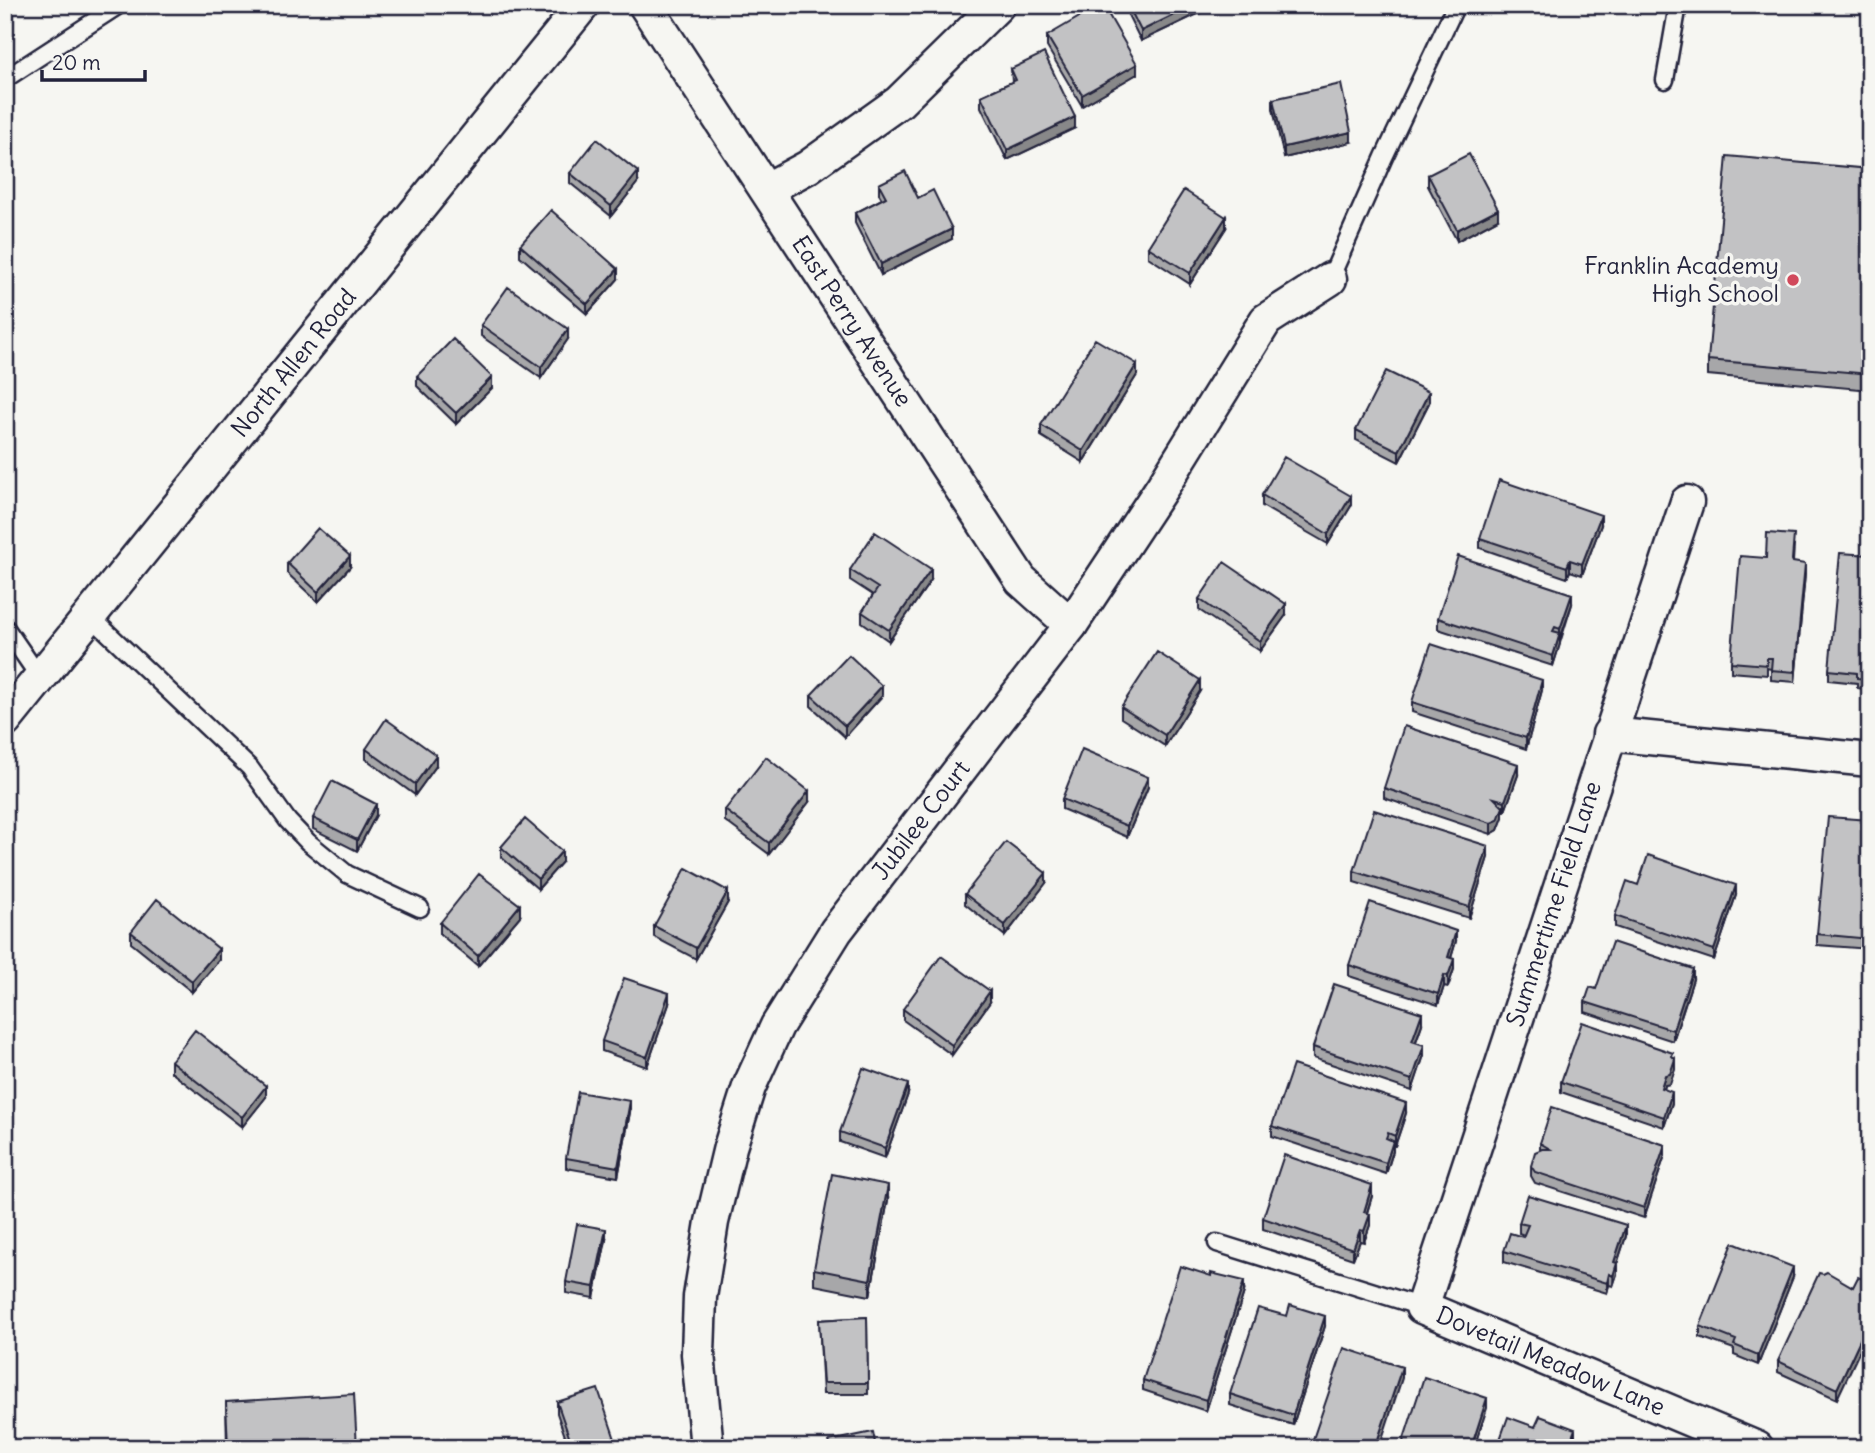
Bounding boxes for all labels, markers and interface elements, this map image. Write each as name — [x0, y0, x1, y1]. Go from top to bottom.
scale bar — [42, 38, 145, 82]
text: 20 m — [52, 49, 101, 76]
street label: East Perry Avenue — [786, 230, 919, 412]
place label: Franklin Academy High School — [1584, 250, 1779, 308]
marker: Franklin Academy High School — [1785, 272, 1801, 288]
street label: North Allen Road — [224, 282, 362, 443]
street label: Jubilee Court — [865, 754, 976, 885]
street label: Summertime Field Lane — [1499, 777, 1607, 1030]
street label: Dovetail Meadow Lane — [1432, 1299, 1670, 1422]

